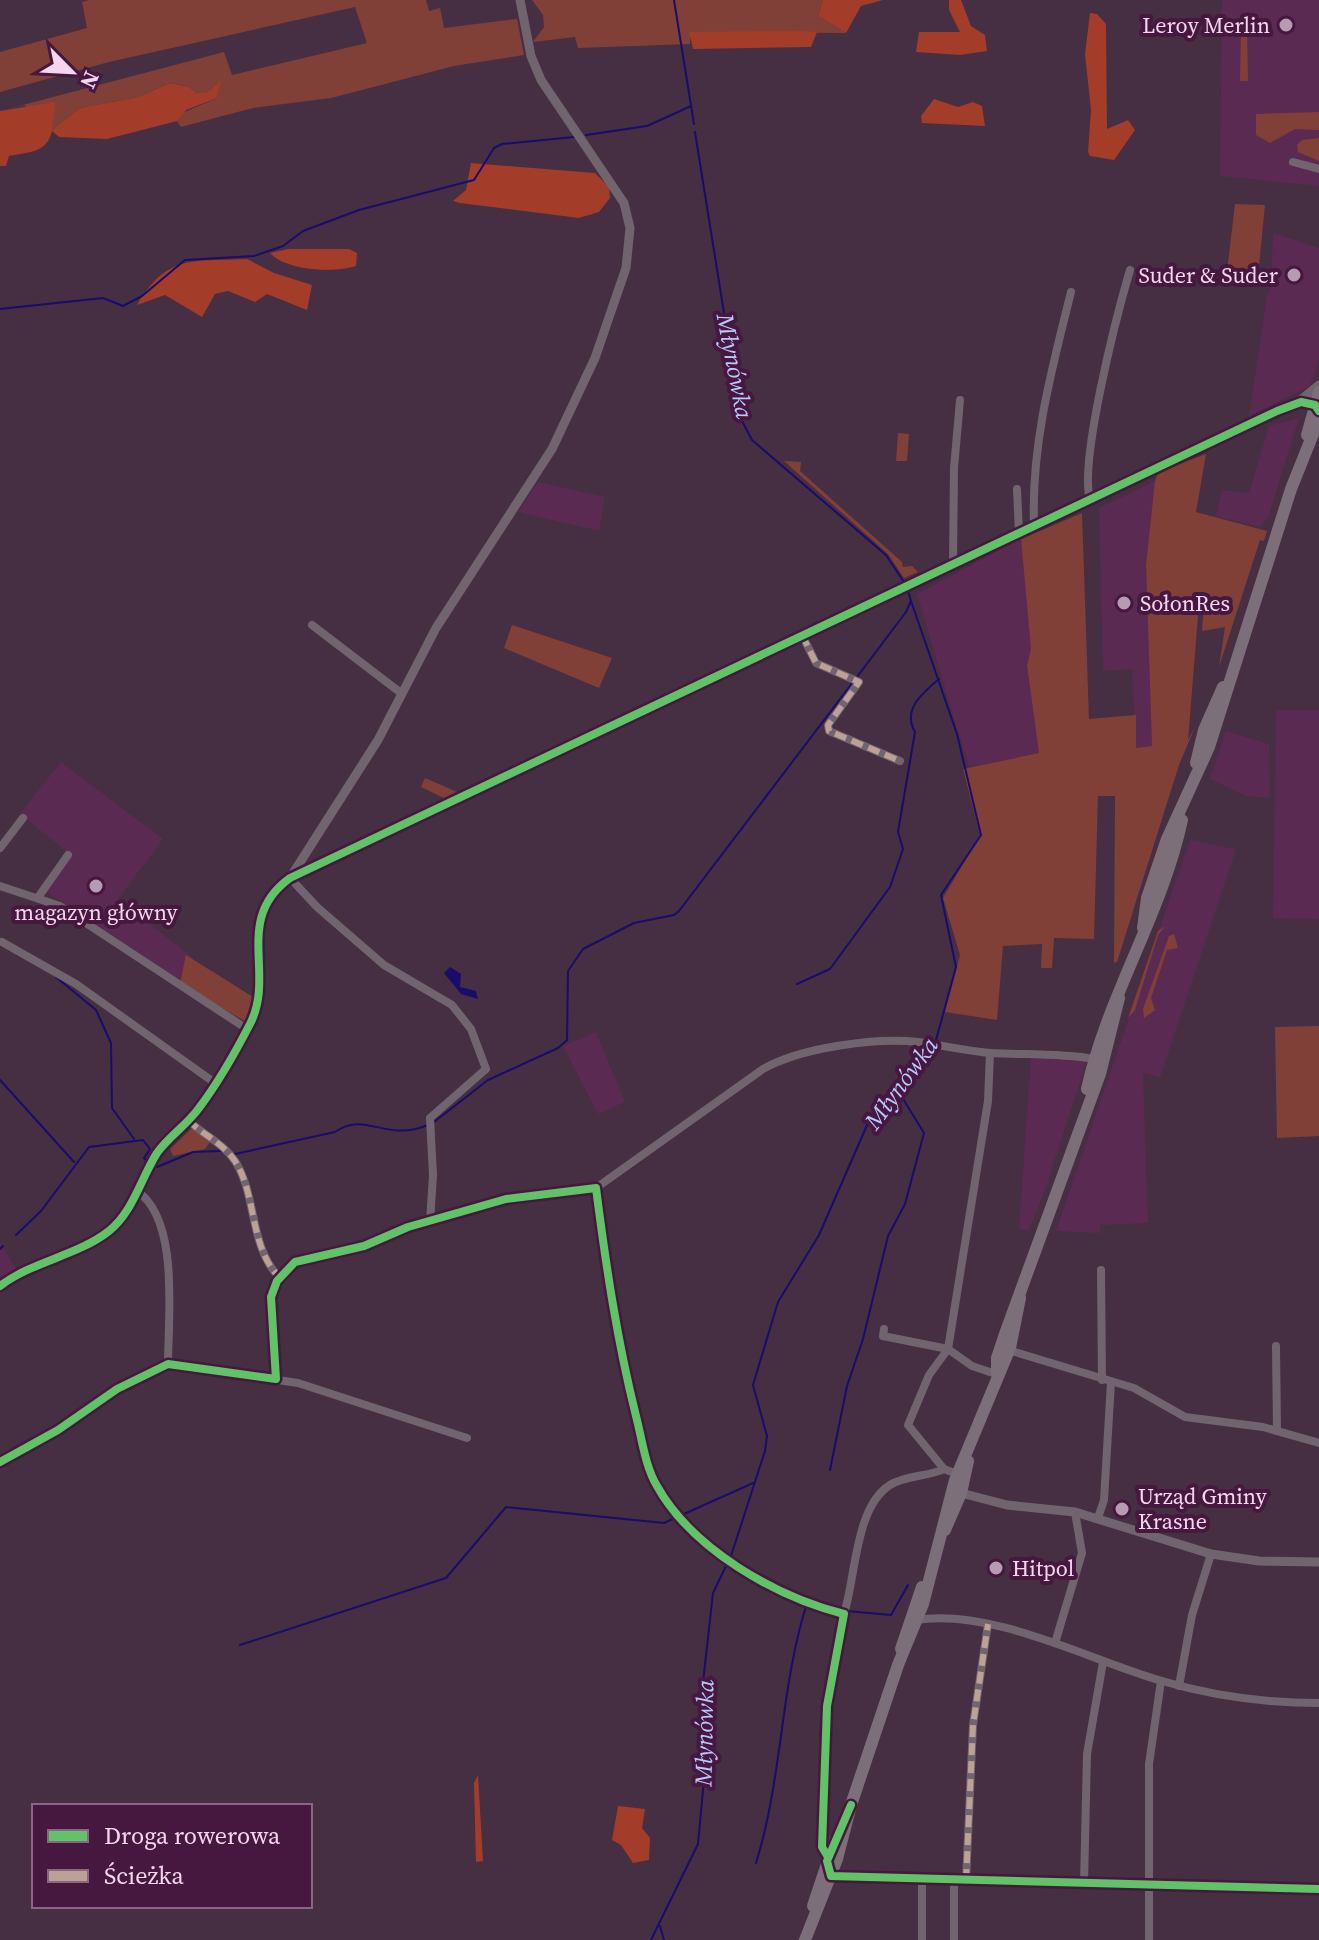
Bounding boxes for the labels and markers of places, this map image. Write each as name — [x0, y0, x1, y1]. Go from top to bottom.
place label: Leroy Merlin — [1142, 10, 1270, 40]
marker: Leroy Merlin — [1277, 16, 1295, 34]
place label: Suder & Suder — [1139, 260, 1279, 290]
marker: Suder & Suder — [1285, 266, 1303, 284]
place label: SołonRes — [1140, 588, 1230, 618]
marker: SołonRes — [1115, 594, 1133, 612]
marker: magazyn główny — [87, 877, 105, 895]
place label: magazyn główny — [14, 897, 178, 927]
place label: Urząd Gminy Krasne — [1138, 1481, 1268, 1536]
marker: Urząd Gminy Krasne — [1113, 1500, 1131, 1518]
place label: Hitpol — [1012, 1553, 1074, 1583]
marker: Hitpol — [987, 1559, 1005, 1577]

